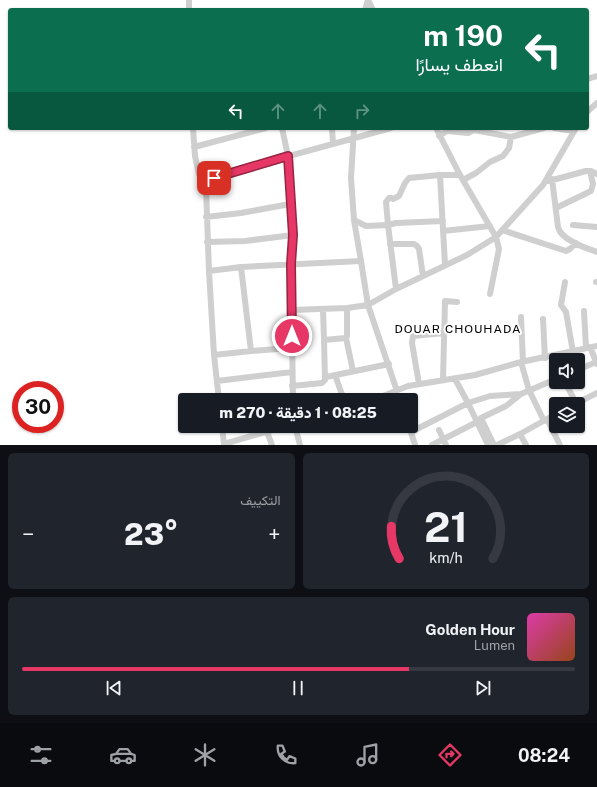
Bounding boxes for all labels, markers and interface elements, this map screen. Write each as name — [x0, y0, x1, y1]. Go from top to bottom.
text: 190 m — [423, 19, 503, 52]
icon: left — [517, 24, 569, 76]
text: انعطف يسارًا — [416, 54, 503, 75]
icon: left — [225, 100, 247, 122]
icon: ahead — [267, 100, 289, 122]
icon: ahead — [309, 100, 331, 122]
icon: right — [351, 100, 373, 122]
pin — [197, 161, 231, 195]
icon: arrive — [203, 167, 225, 189]
position arrow — [271, 315, 313, 357]
district label: DOUAR CHOUHADA — [394, 322, 522, 336]
map controls — [549, 353, 585, 433]
button: sound — [549, 353, 585, 389]
speed limit sign: 30 — [12, 381, 64, 433]
button: layers — [549, 397, 585, 433]
text: 08:25 · 1 دقيقة · 270 m — [219, 404, 377, 421]
text: التكييف — [240, 493, 281, 508]
text: 21 — [424, 502, 468, 551]
text: 23° — [124, 516, 178, 552]
text: − — [22, 521, 34, 547]
text: + — [268, 521, 281, 547]
text: km/h — [429, 549, 463, 566]
text: Golden Hour — [425, 621, 515, 638]
text: Lumen — [474, 638, 515, 653]
icon: previous — [103, 677, 125, 699]
icon: pause — [287, 677, 309, 699]
icon: next — [472, 677, 494, 699]
icon: filters — [27, 741, 55, 769]
icon: car — [109, 741, 137, 769]
icon: climate — [191, 741, 219, 769]
icon: phone — [272, 741, 300, 769]
icon: music — [354, 741, 382, 769]
icon: directions — [436, 741, 464, 769]
text: 08:24 — [518, 745, 570, 766]

